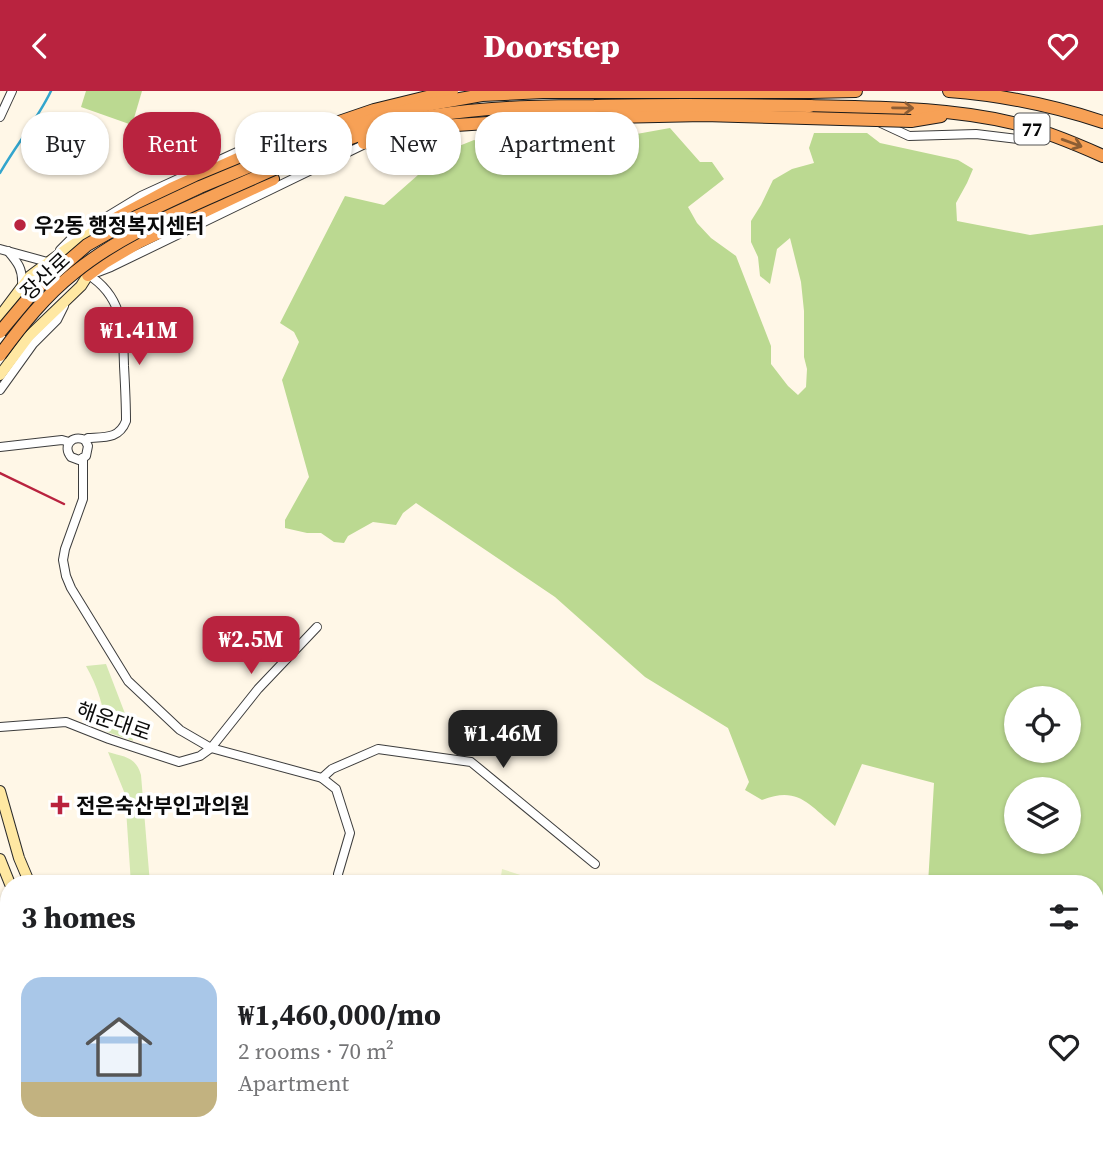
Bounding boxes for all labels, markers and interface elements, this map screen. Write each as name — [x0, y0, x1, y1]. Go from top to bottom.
text: Doorstep — [483, 24, 620, 68]
icon: back — [21, 27, 59, 65]
icon: heart — [1044, 27, 1082, 65]
one-way arrow — [891, 101, 914, 115]
chip: Buy — [21, 112, 109, 175]
chip: Rent — [123, 112, 221, 175]
chip: Filters — [235, 112, 352, 175]
chip: New — [366, 112, 461, 175]
chip: Apartment — [475, 112, 639, 175]
road number: 77 — [1014, 113, 1050, 145]
one-way arrow — [1061, 138, 1083, 150]
place label: 우2동 행정복지센터 — [34, 211, 204, 240]
marker: 우2동 행정복지센터 — [12, 217, 28, 233]
street label: 장산로 — [14, 246, 76, 306]
pin: ₩1.41M — [82, 307, 196, 367]
text: ₩1.41M — [100, 314, 178, 346]
pin: ₩2.5M — [202, 617, 300, 676]
text: ₩2.5M — [219, 623, 283, 655]
map controls — [1004, 686, 1081, 854]
button: locate — [1004, 686, 1081, 763]
street label: 해운대로 — [73, 695, 155, 747]
pin: ₩1.46M — [446, 711, 560, 770]
text: ₩1.46M — [464, 717, 542, 749]
button: layers — [1004, 777, 1081, 854]
place label: 전은숙산부인과의원 — [76, 791, 250, 820]
marker: 전은숙산부인과의원 — [50, 795, 70, 815]
text: 3 homes — [21, 897, 136, 938]
icon: filters — [1045, 898, 1083, 936]
text: ₩1,460,000/mo — [238, 994, 441, 1035]
icon: home — [77, 1005, 161, 1089]
icon: heart — [1045, 1028, 1083, 1066]
text: 2 rooms · 70 m² — [238, 1035, 394, 1067]
text: Apartment — [238, 1067, 349, 1099]

